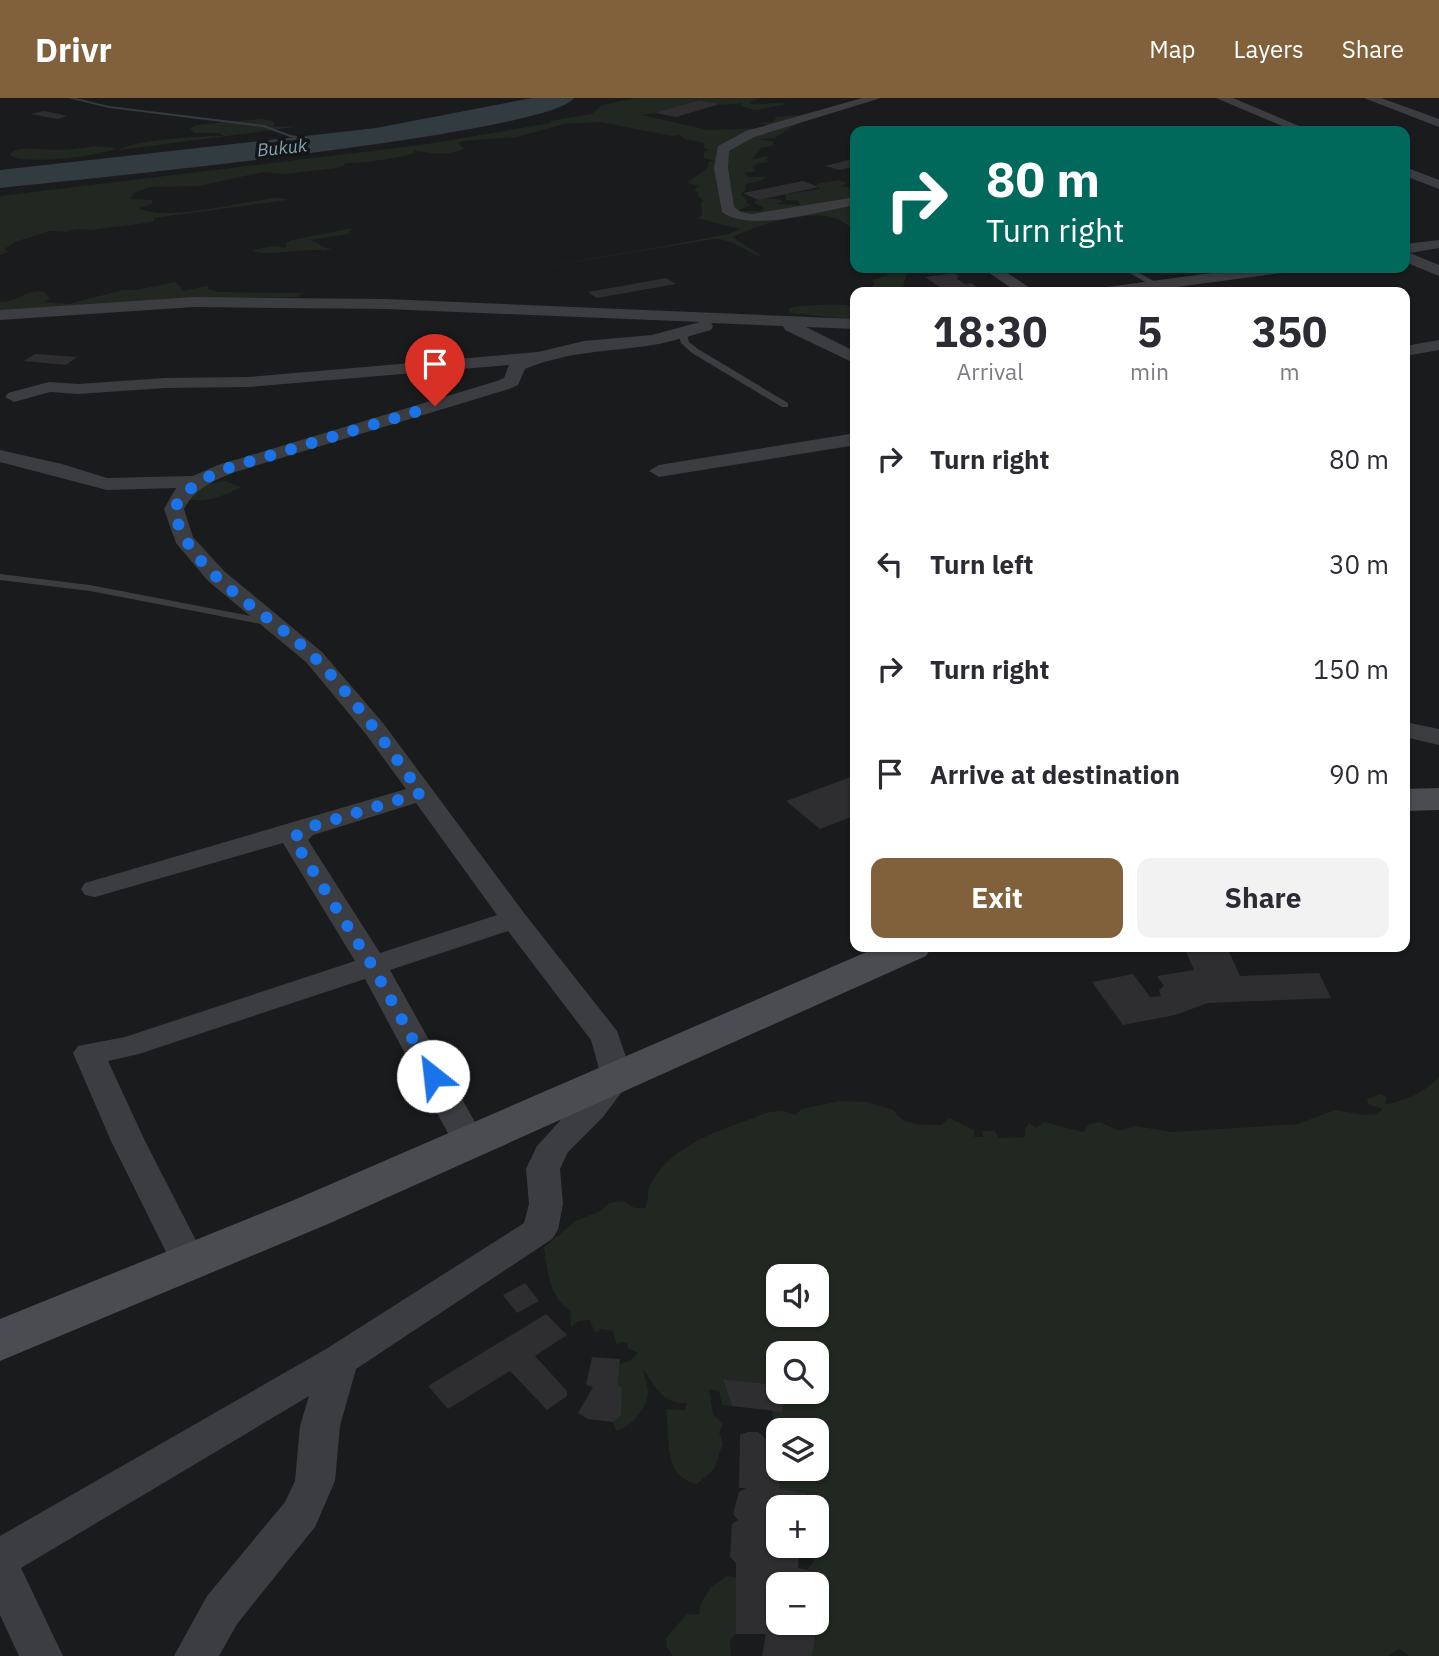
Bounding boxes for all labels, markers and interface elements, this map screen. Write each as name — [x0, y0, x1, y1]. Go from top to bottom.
text: Drivr — [35, 28, 112, 71]
text: Map — [1149, 33, 1196, 65]
text: Layers — [1234, 33, 1304, 65]
text: Share — [1342, 33, 1404, 65]
water label: Bukuk — [256, 133, 309, 162]
text: 80 m — [986, 147, 1100, 210]
icon: right — [871, 154, 962, 245]
text: Turn right — [986, 209, 1124, 251]
text: 18:30 — [933, 304, 1047, 359]
text: 5 — [1137, 304, 1162, 359]
text: 350 — [1252, 304, 1327, 359]
pin — [405, 334, 465, 406]
icon: arrive — [416, 345, 454, 383]
text: Arrival — [957, 356, 1024, 386]
text: min — [1130, 356, 1169, 386]
text: m — [1279, 356, 1300, 386]
icon: right — [871, 440, 909, 478]
text: Turn right — [930, 442, 1049, 476]
text: 80 m — [1329, 442, 1389, 476]
icon: left — [871, 545, 909, 583]
text: Turn left — [930, 547, 1033, 581]
text: 30 m — [1329, 547, 1389, 581]
icon: right — [871, 650, 909, 688]
text: Turn right — [930, 652, 1049, 686]
text: 150 m — [1313, 652, 1389, 686]
icon: arrive — [871, 755, 909, 793]
text: Arrive at destination — [930, 757, 1180, 791]
text: 90 m — [1329, 757, 1389, 791]
button: Exit — [871, 858, 1123, 938]
button: Share — [1137, 858, 1389, 938]
position arrow — [396, 1039, 470, 1113]
map controls — [766, 1264, 829, 1635]
button: sound — [766, 1264, 829, 1327]
button: search — [766, 1341, 829, 1404]
button: layers — [766, 1418, 829, 1481]
button: + — [766, 1495, 829, 1558]
button: − — [766, 1572, 829, 1635]

